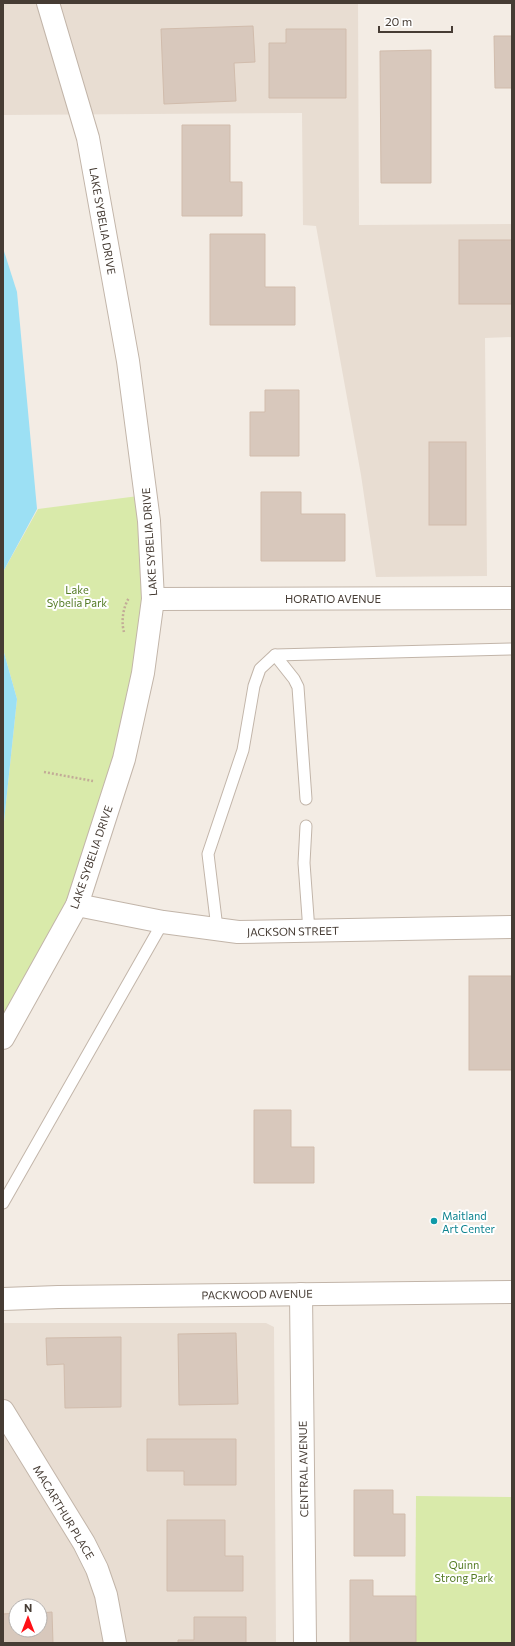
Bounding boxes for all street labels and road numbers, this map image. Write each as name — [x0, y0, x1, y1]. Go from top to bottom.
street label: LAKE SYBELIA DRIVE — [87, 166, 119, 276]
street label: LAKE SYBELIA DRIVE — [139, 487, 159, 597]
street label: HORATIO AVENUE — [285, 592, 381, 605]
street label: LAKE SYBELIA DRIVE — [67, 804, 115, 910]
street label: JACKSON STREET — [247, 924, 339, 939]
street label: PACKWOOD AVENUE — [201, 1287, 313, 1301]
street label: CENTRAL AVENUE — [296, 1421, 310, 1517]
street label: MACARTHUR PLACE — [31, 1463, 97, 1561]

